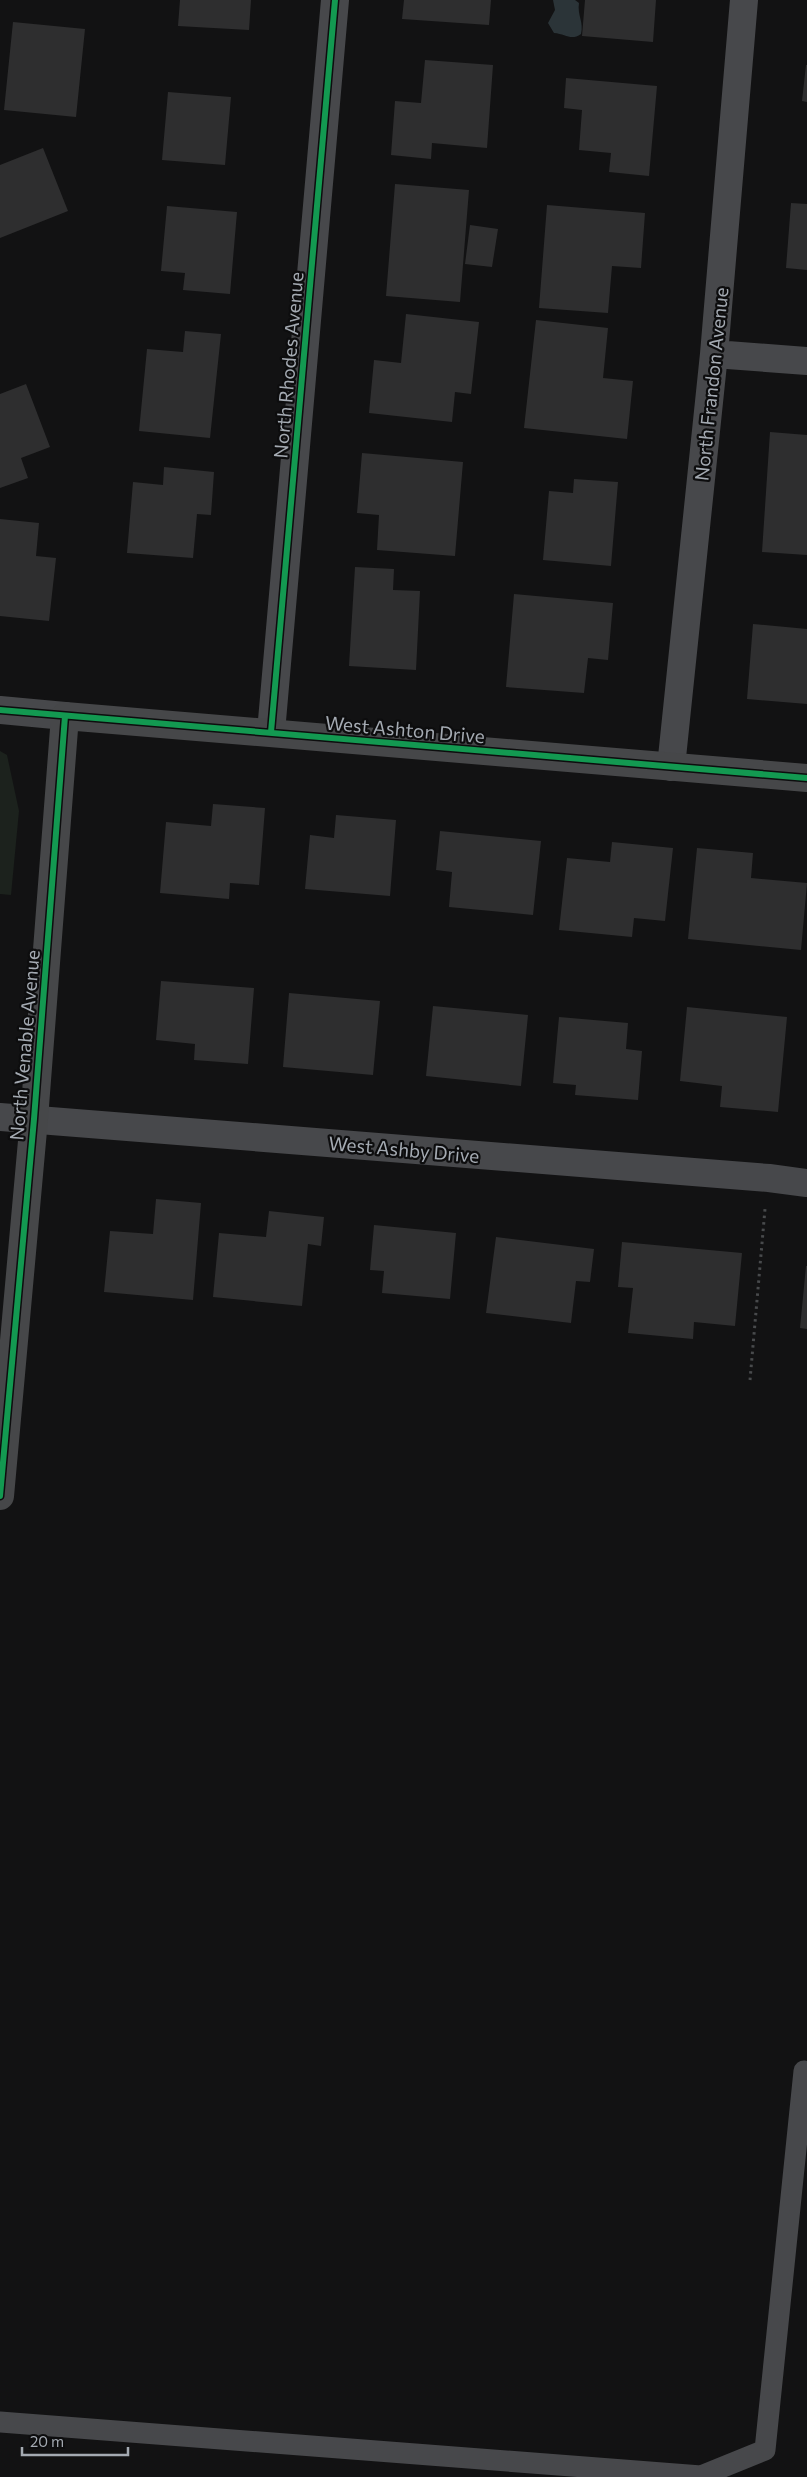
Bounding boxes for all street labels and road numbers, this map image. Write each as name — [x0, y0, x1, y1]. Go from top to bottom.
street label: North Rhodes Avenue — [268, 271, 308, 459]
street label: North Frandon Avenue — [689, 286, 733, 482]
street label: West Ashton Drive — [324, 711, 486, 747]
street label: North Venable Avenue — [4, 949, 44, 1141]
street label: West Ashby Drive — [328, 1131, 480, 1167]

